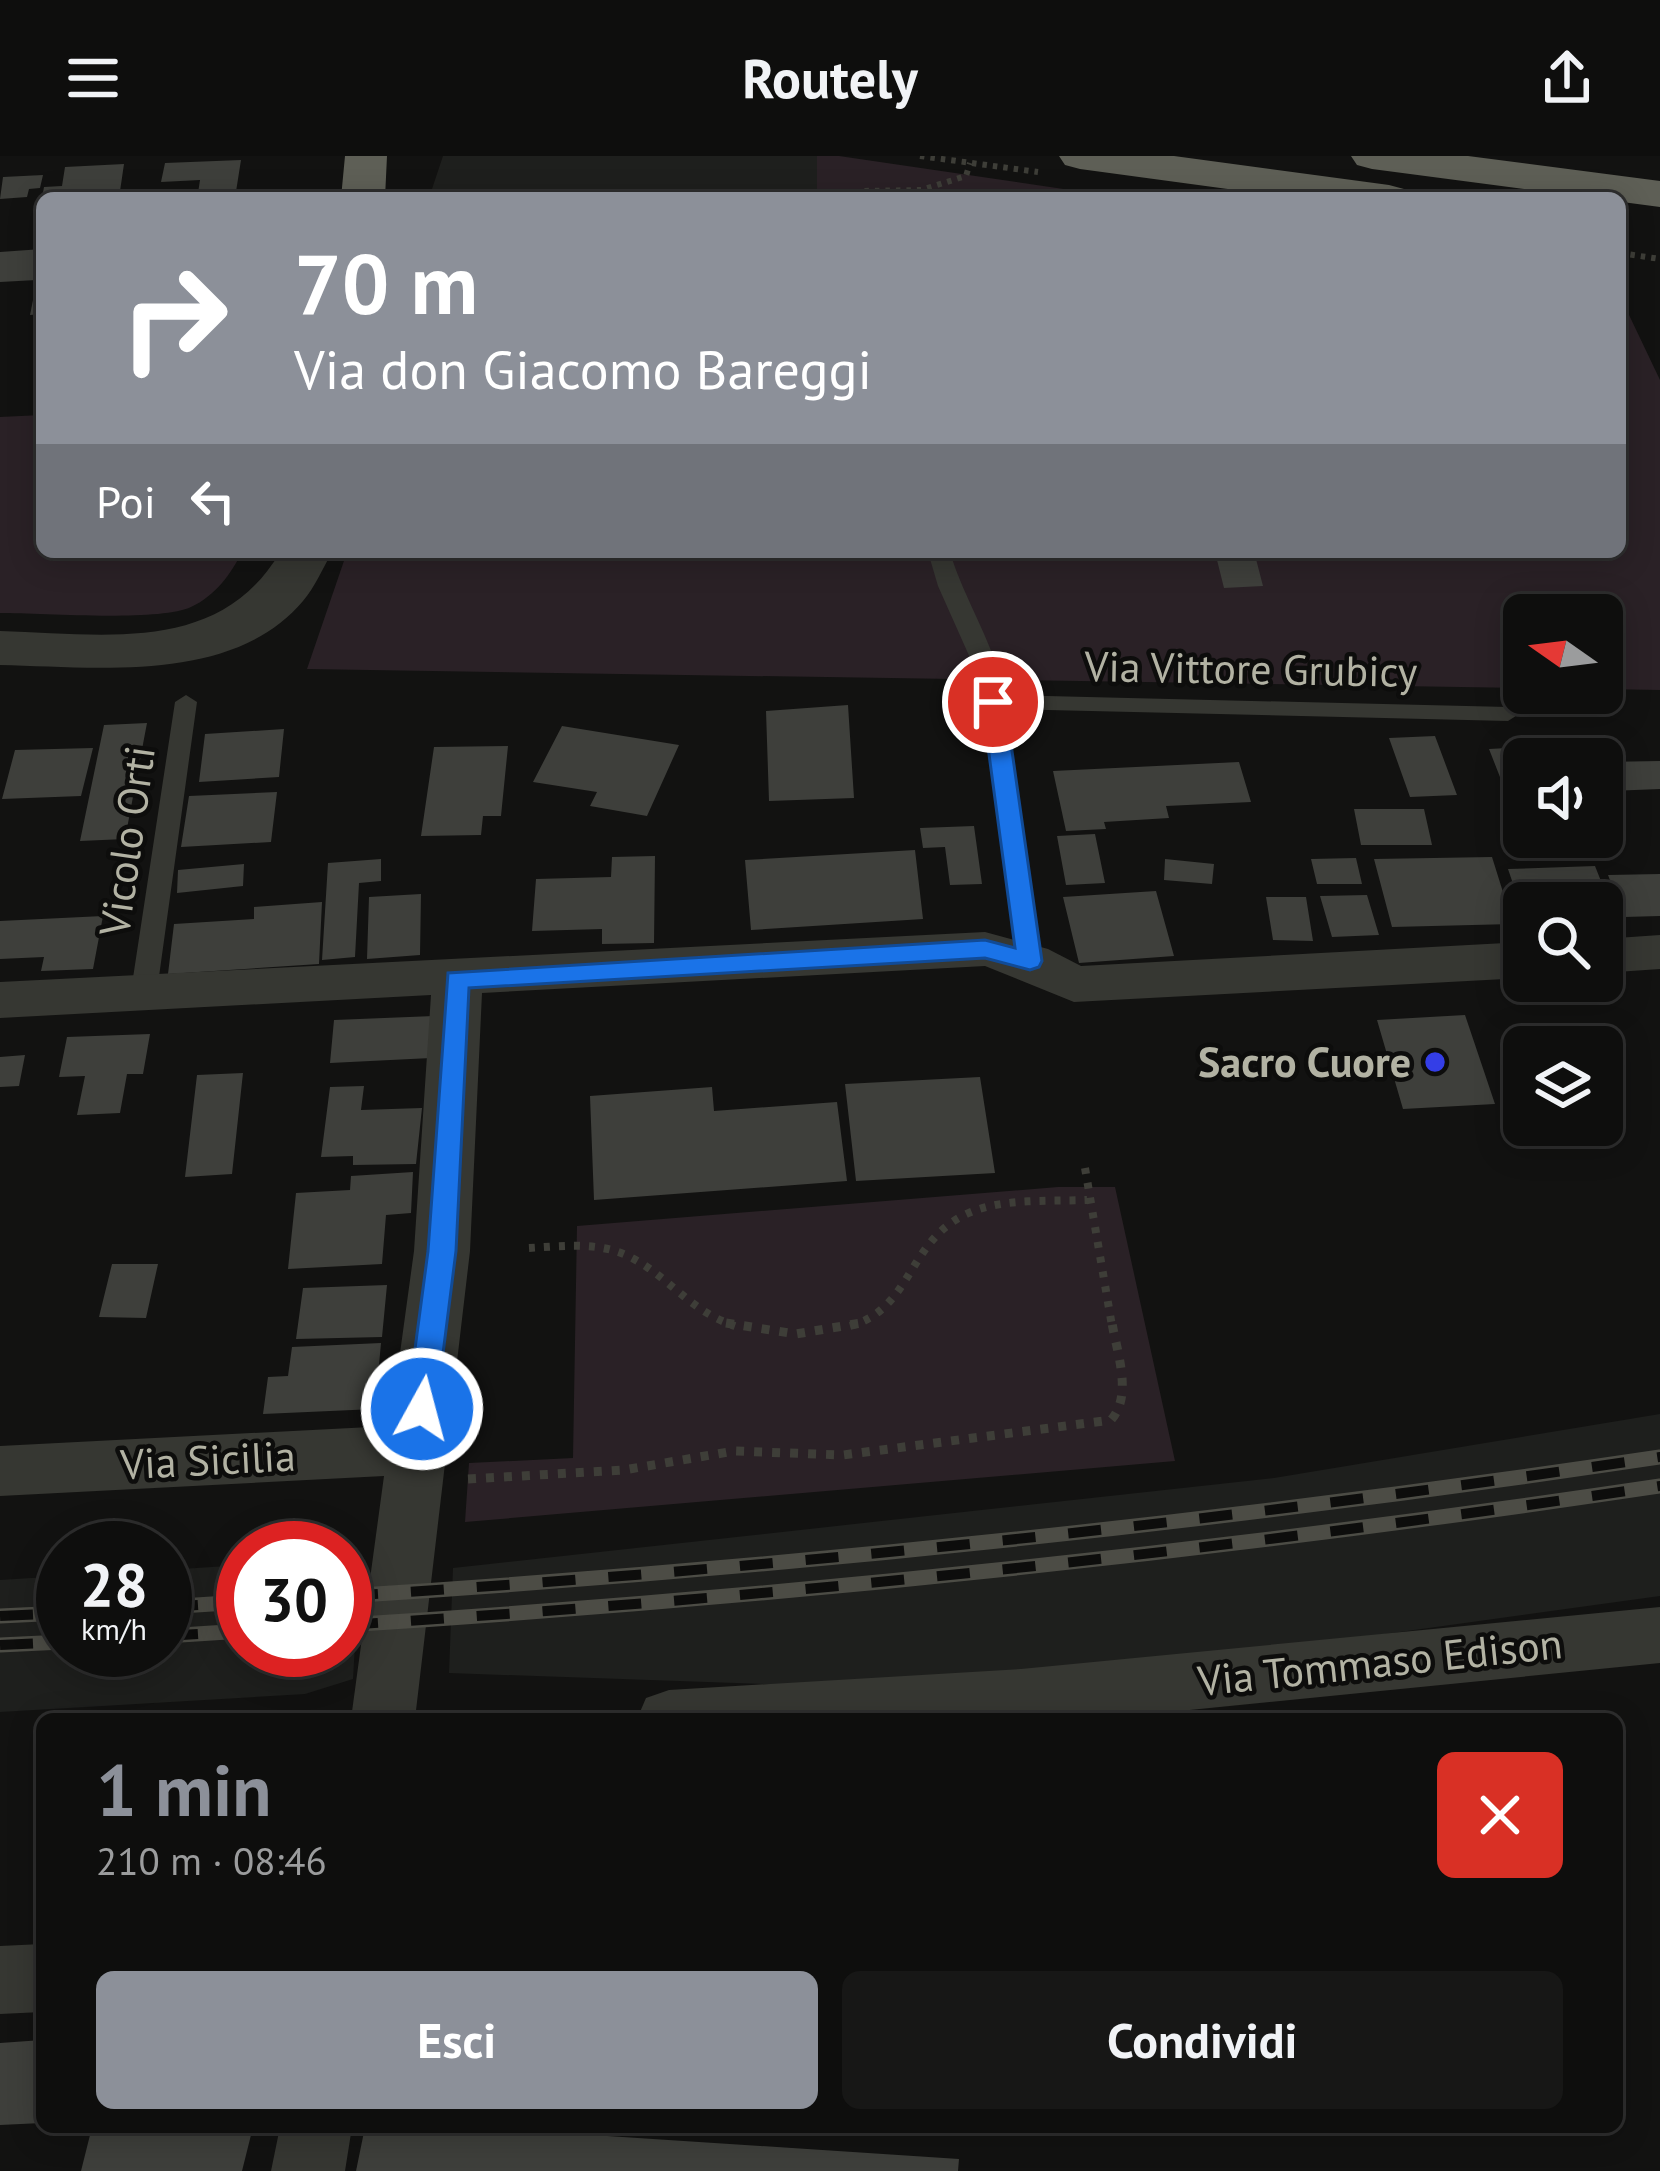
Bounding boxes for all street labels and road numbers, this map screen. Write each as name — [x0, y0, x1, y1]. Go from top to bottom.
street label: Via Vittore Grubicy — [1083, 638, 1418, 699]
street label: Vicolo Orti — [86, 742, 167, 940]
street label: Via Sicilia — [118, 1427, 297, 1492]
street label: Via Tommaso Edison — [1194, 1615, 1565, 1708]

